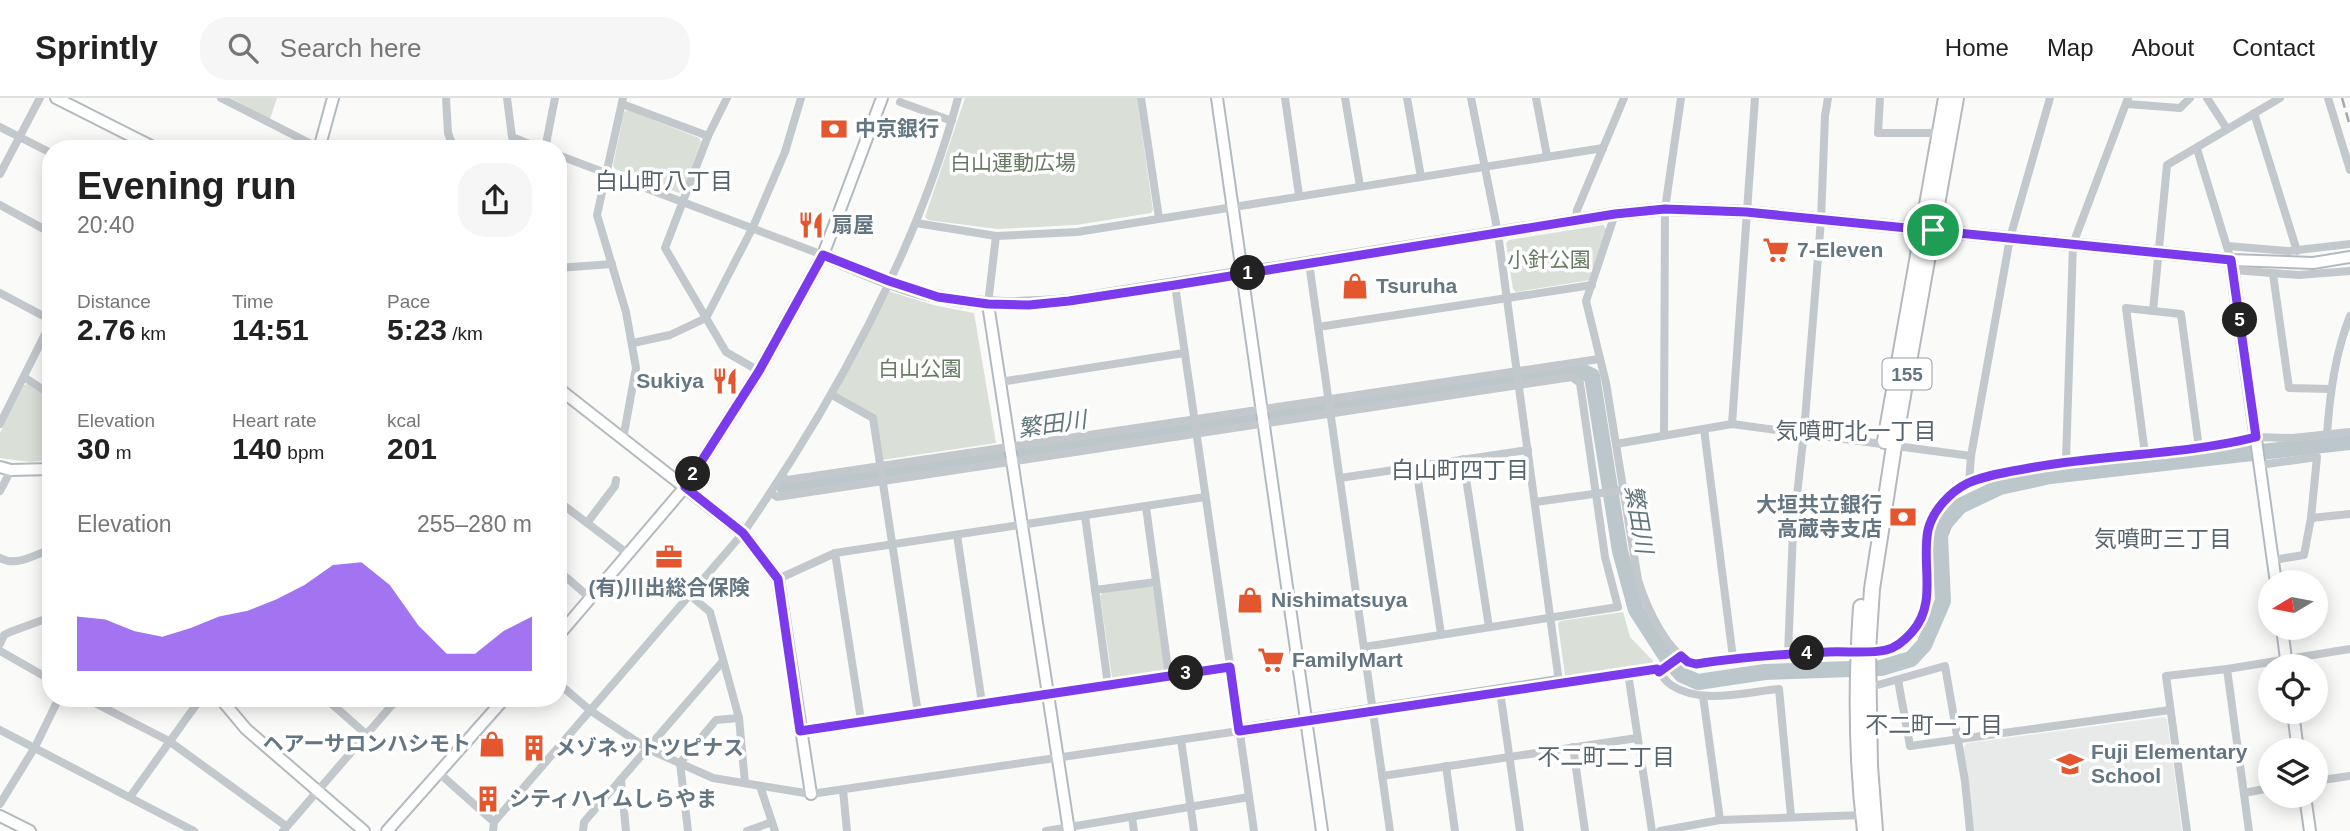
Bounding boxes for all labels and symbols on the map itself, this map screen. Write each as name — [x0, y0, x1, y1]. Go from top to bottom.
bank icon: 中京銀行 — [819, 114, 849, 144]
place label: 中京銀行 — [855, 117, 939, 140]
park label: 白山運動広場 — [950, 151, 1076, 174]
district label: 白山町八丁目 — [595, 168, 733, 194]
pin — [1903, 200, 1963, 260]
restaurant icon: 扇屋 — [796, 210, 826, 240]
place label: 扇屋 — [832, 213, 874, 236]
supermarket icon: 7-Eleven — [1761, 235, 1791, 265]
place label: 7-Eleven — [1797, 238, 1883, 261]
park label: 小針公園 — [1507, 248, 1591, 271]
pin: 1 — [1230, 256, 1266, 290]
shop icon: Tsuruha — [1340, 271, 1370, 301]
place label: Tsuruha — [1376, 274, 1458, 297]
pin: 5 — [2222, 302, 2258, 338]
park label: 白山公園 — [878, 357, 962, 380]
road number: 155 — [1882, 358, 1932, 390]
restaurant icon: Sukiya — [710, 366, 740, 396]
place label: Sukiya — [636, 369, 704, 392]
water label: 繁田川 — [1016, 406, 1091, 442]
district label: 気噴町北一丁目 — [1776, 418, 1937, 444]
pin: 2 — [676, 456, 710, 492]
district label: 白山町四丁目 — [1391, 457, 1529, 483]
water label: 繁田川 — [1620, 483, 1658, 558]
place label: 大垣共立銀行 高蔵寺支店 — [1756, 493, 1882, 540]
bank icon: 大垣共立銀行 高蔵寺支店 — [1888, 502, 1918, 532]
district label: 気噴町三丁目 — [2094, 526, 2232, 552]
office icon: (有)川出総合保険 — [654, 542, 684, 572]
north arrow — [2258, 570, 2328, 640]
place label: (有)川出総合保険 — [589, 576, 750, 599]
shop icon: Nishimatsuya — [1235, 585, 1265, 615]
place label: Nishimatsuya — [1271, 588, 1408, 611]
pin: 4 — [1790, 636, 1825, 670]
supermarket icon: FamilyMart — [1256, 645, 1286, 675]
place label: FamilyMart — [1292, 648, 1403, 671]
pin: 3 — [1168, 656, 1204, 690]
district label: 不二町一丁目 — [1865, 712, 2003, 738]
shop icon: ヘアーサロンハシモト — [477, 729, 507, 759]
place label: ヘアーサロンハシモト — [263, 732, 471, 755]
building icon: メゾネットツピナス — [519, 733, 549, 763]
place label: メゾネットツピナス — [555, 736, 744, 759]
place label: Fuji Elementary School — [2091, 740, 2248, 787]
district label: 不二町二丁目 — [1537, 744, 1675, 770]
school or university icon: Fuji Elementary School — [2055, 749, 2085, 779]
building icon: シティハイムしらやま — [473, 784, 503, 814]
place label: シティハイムしらやま — [509, 787, 717, 810]

